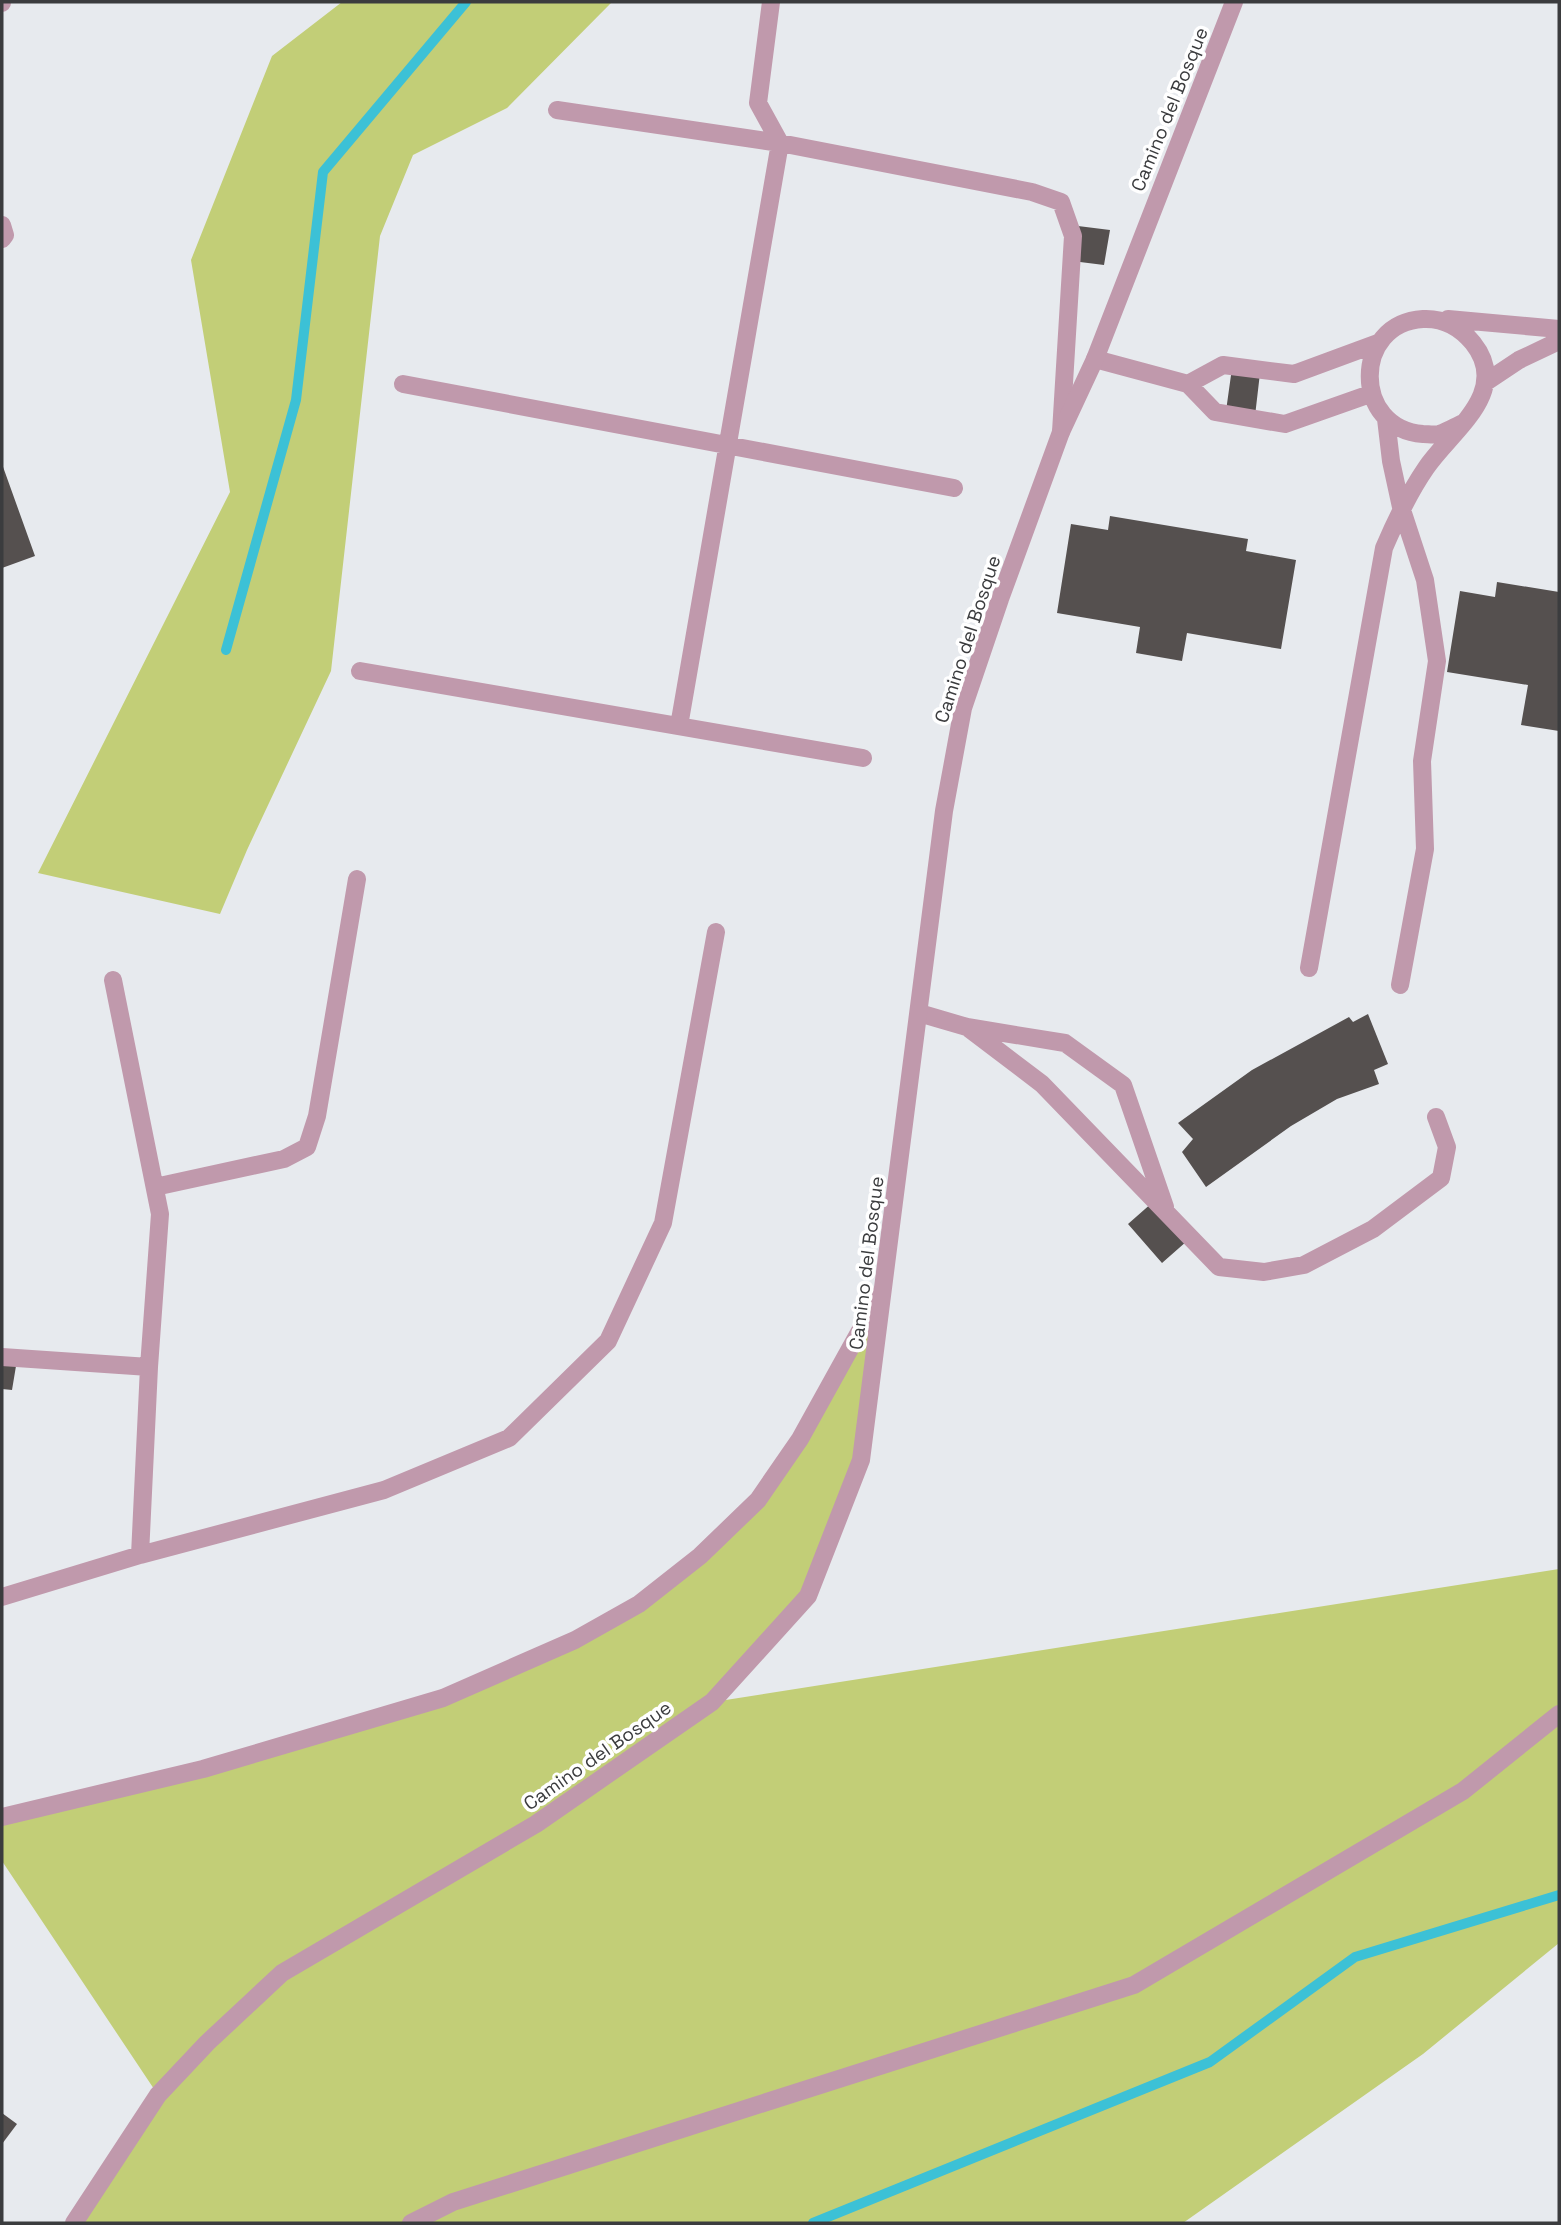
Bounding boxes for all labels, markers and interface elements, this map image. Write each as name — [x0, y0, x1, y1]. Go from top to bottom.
street label: Camino del Bosque — [1125, 23, 1214, 195]
street label: Camino del Bosque — [929, 552, 1006, 726]
street label: Camino del Bosque — [843, 1175, 890, 1351]
street label: Camino del Bosque — [519, 1695, 676, 1816]

